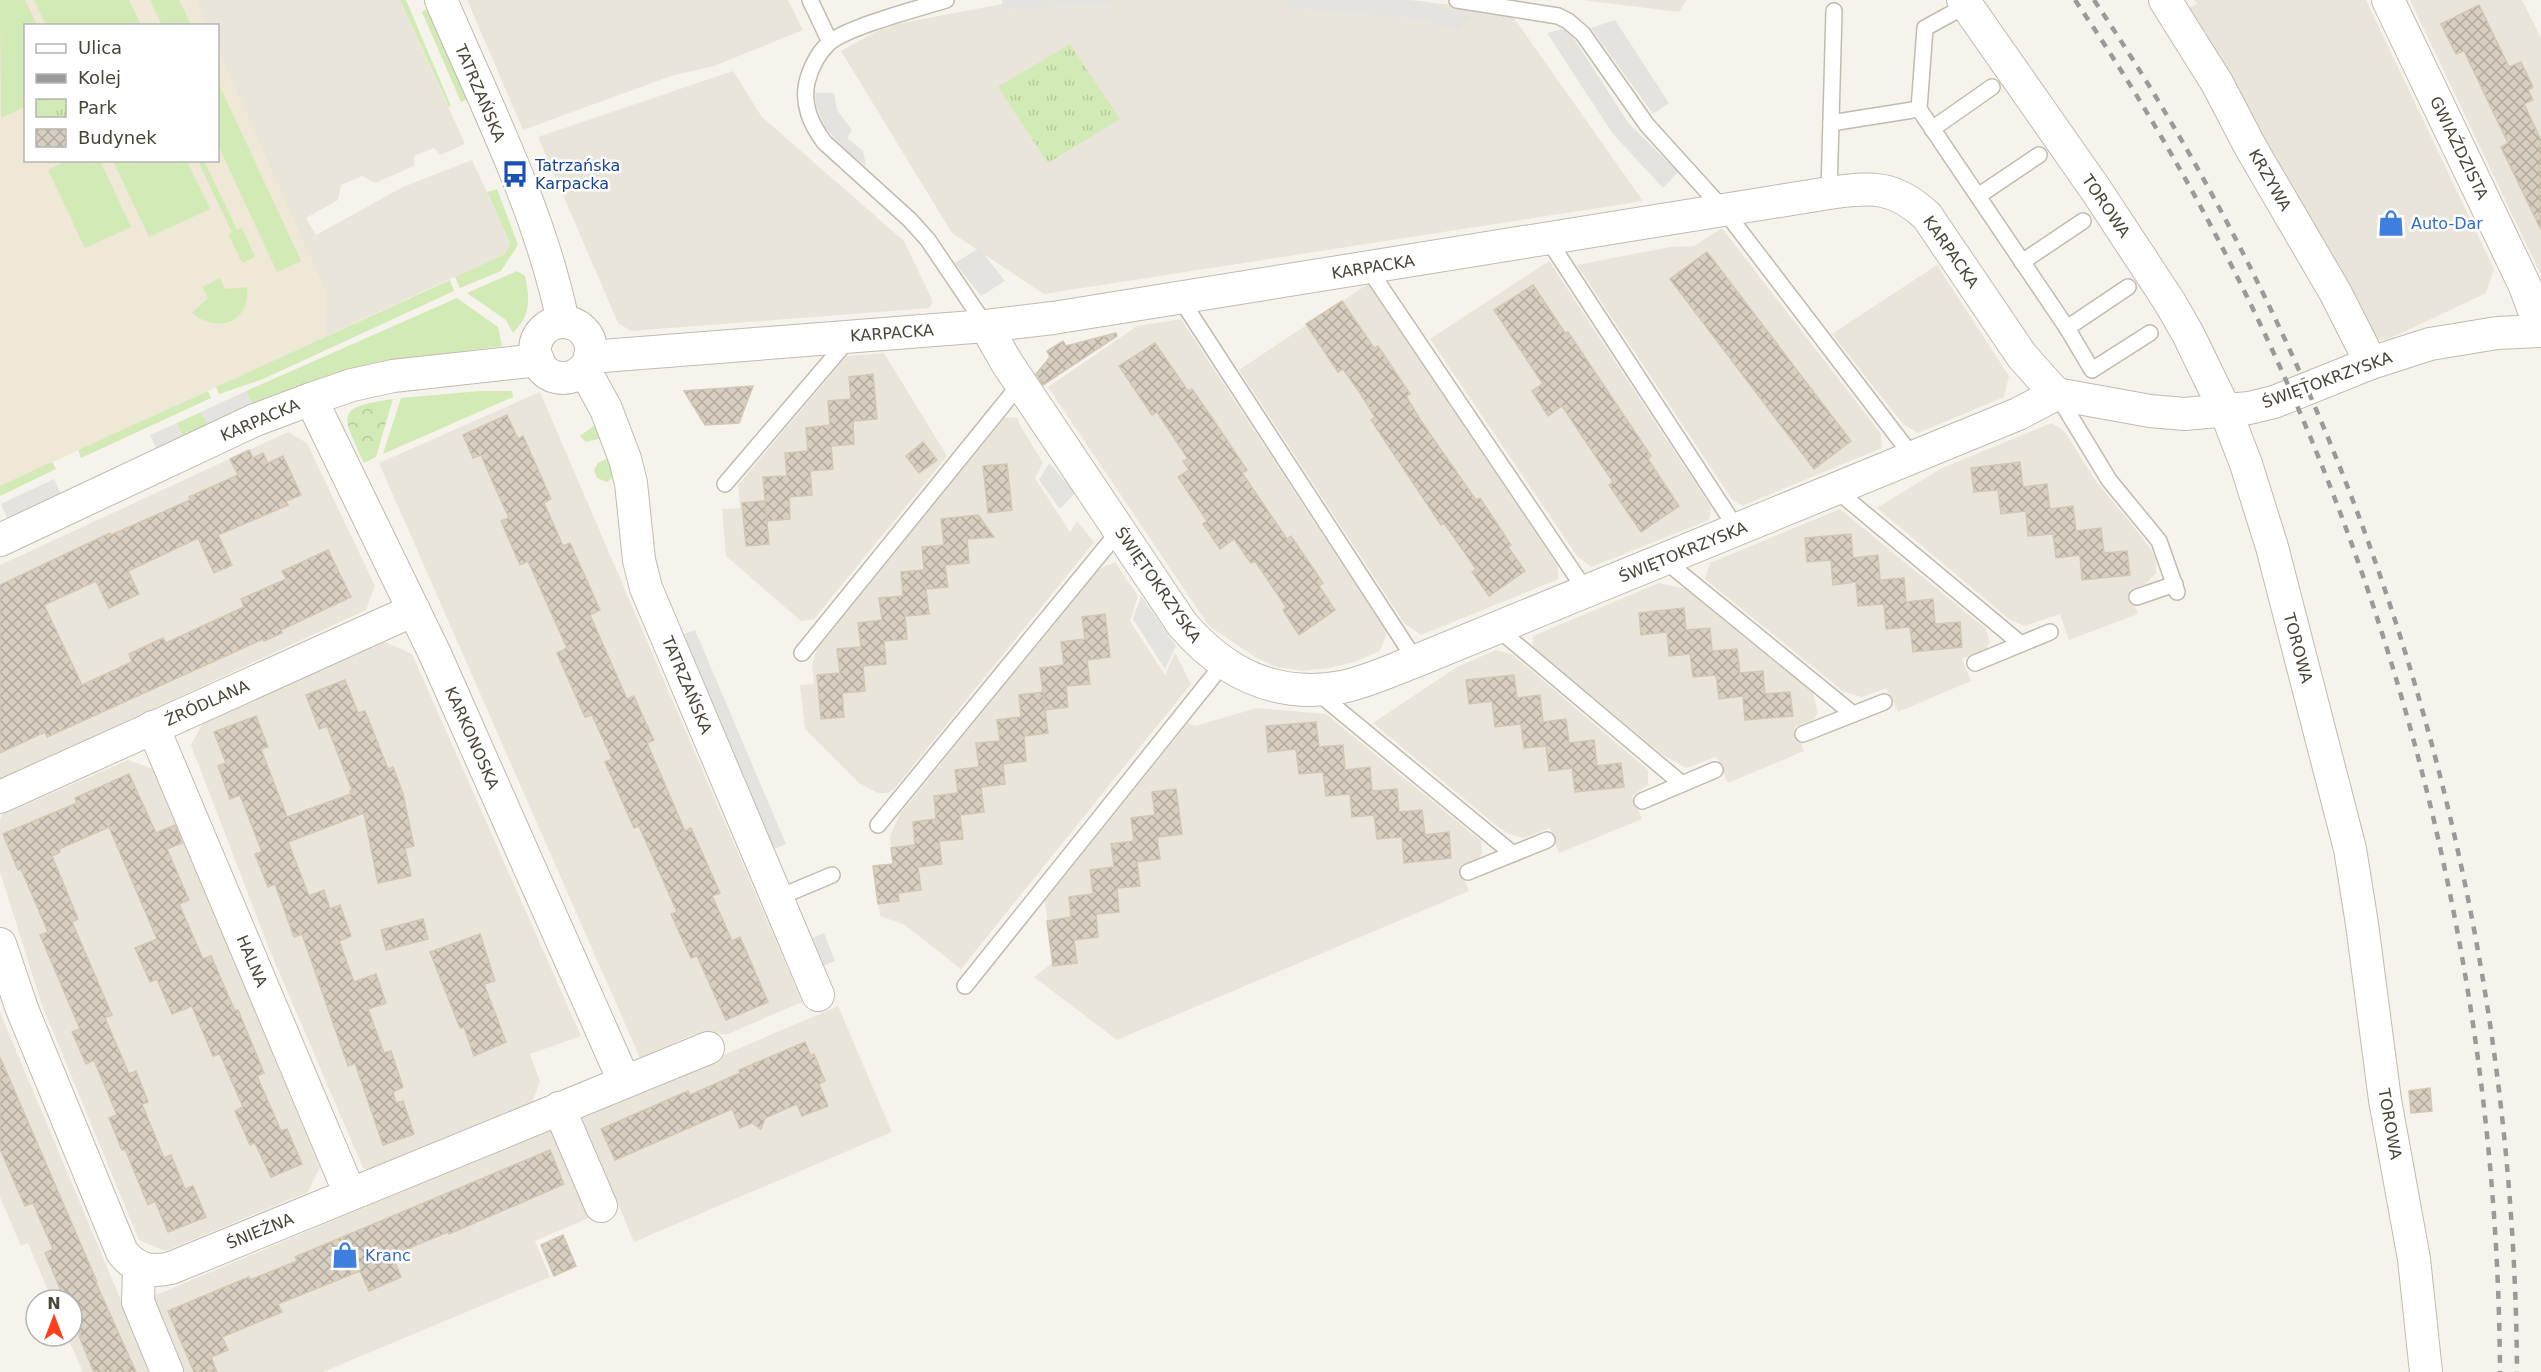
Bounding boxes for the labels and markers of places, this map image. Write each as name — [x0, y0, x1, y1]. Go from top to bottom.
place label: Tatrzańska Karpacka — [534, 156, 620, 193]
bus stop icon: Tatrzańska Karpacka — [500, 159, 530, 189]
shop icon: Auto-Dar — [2376, 208, 2406, 238]
place label: Auto-Dar — [2411, 214, 2483, 233]
shop icon: Kranc — [330, 1240, 360, 1270]
place label: Kranc — [365, 1246, 411, 1265]

